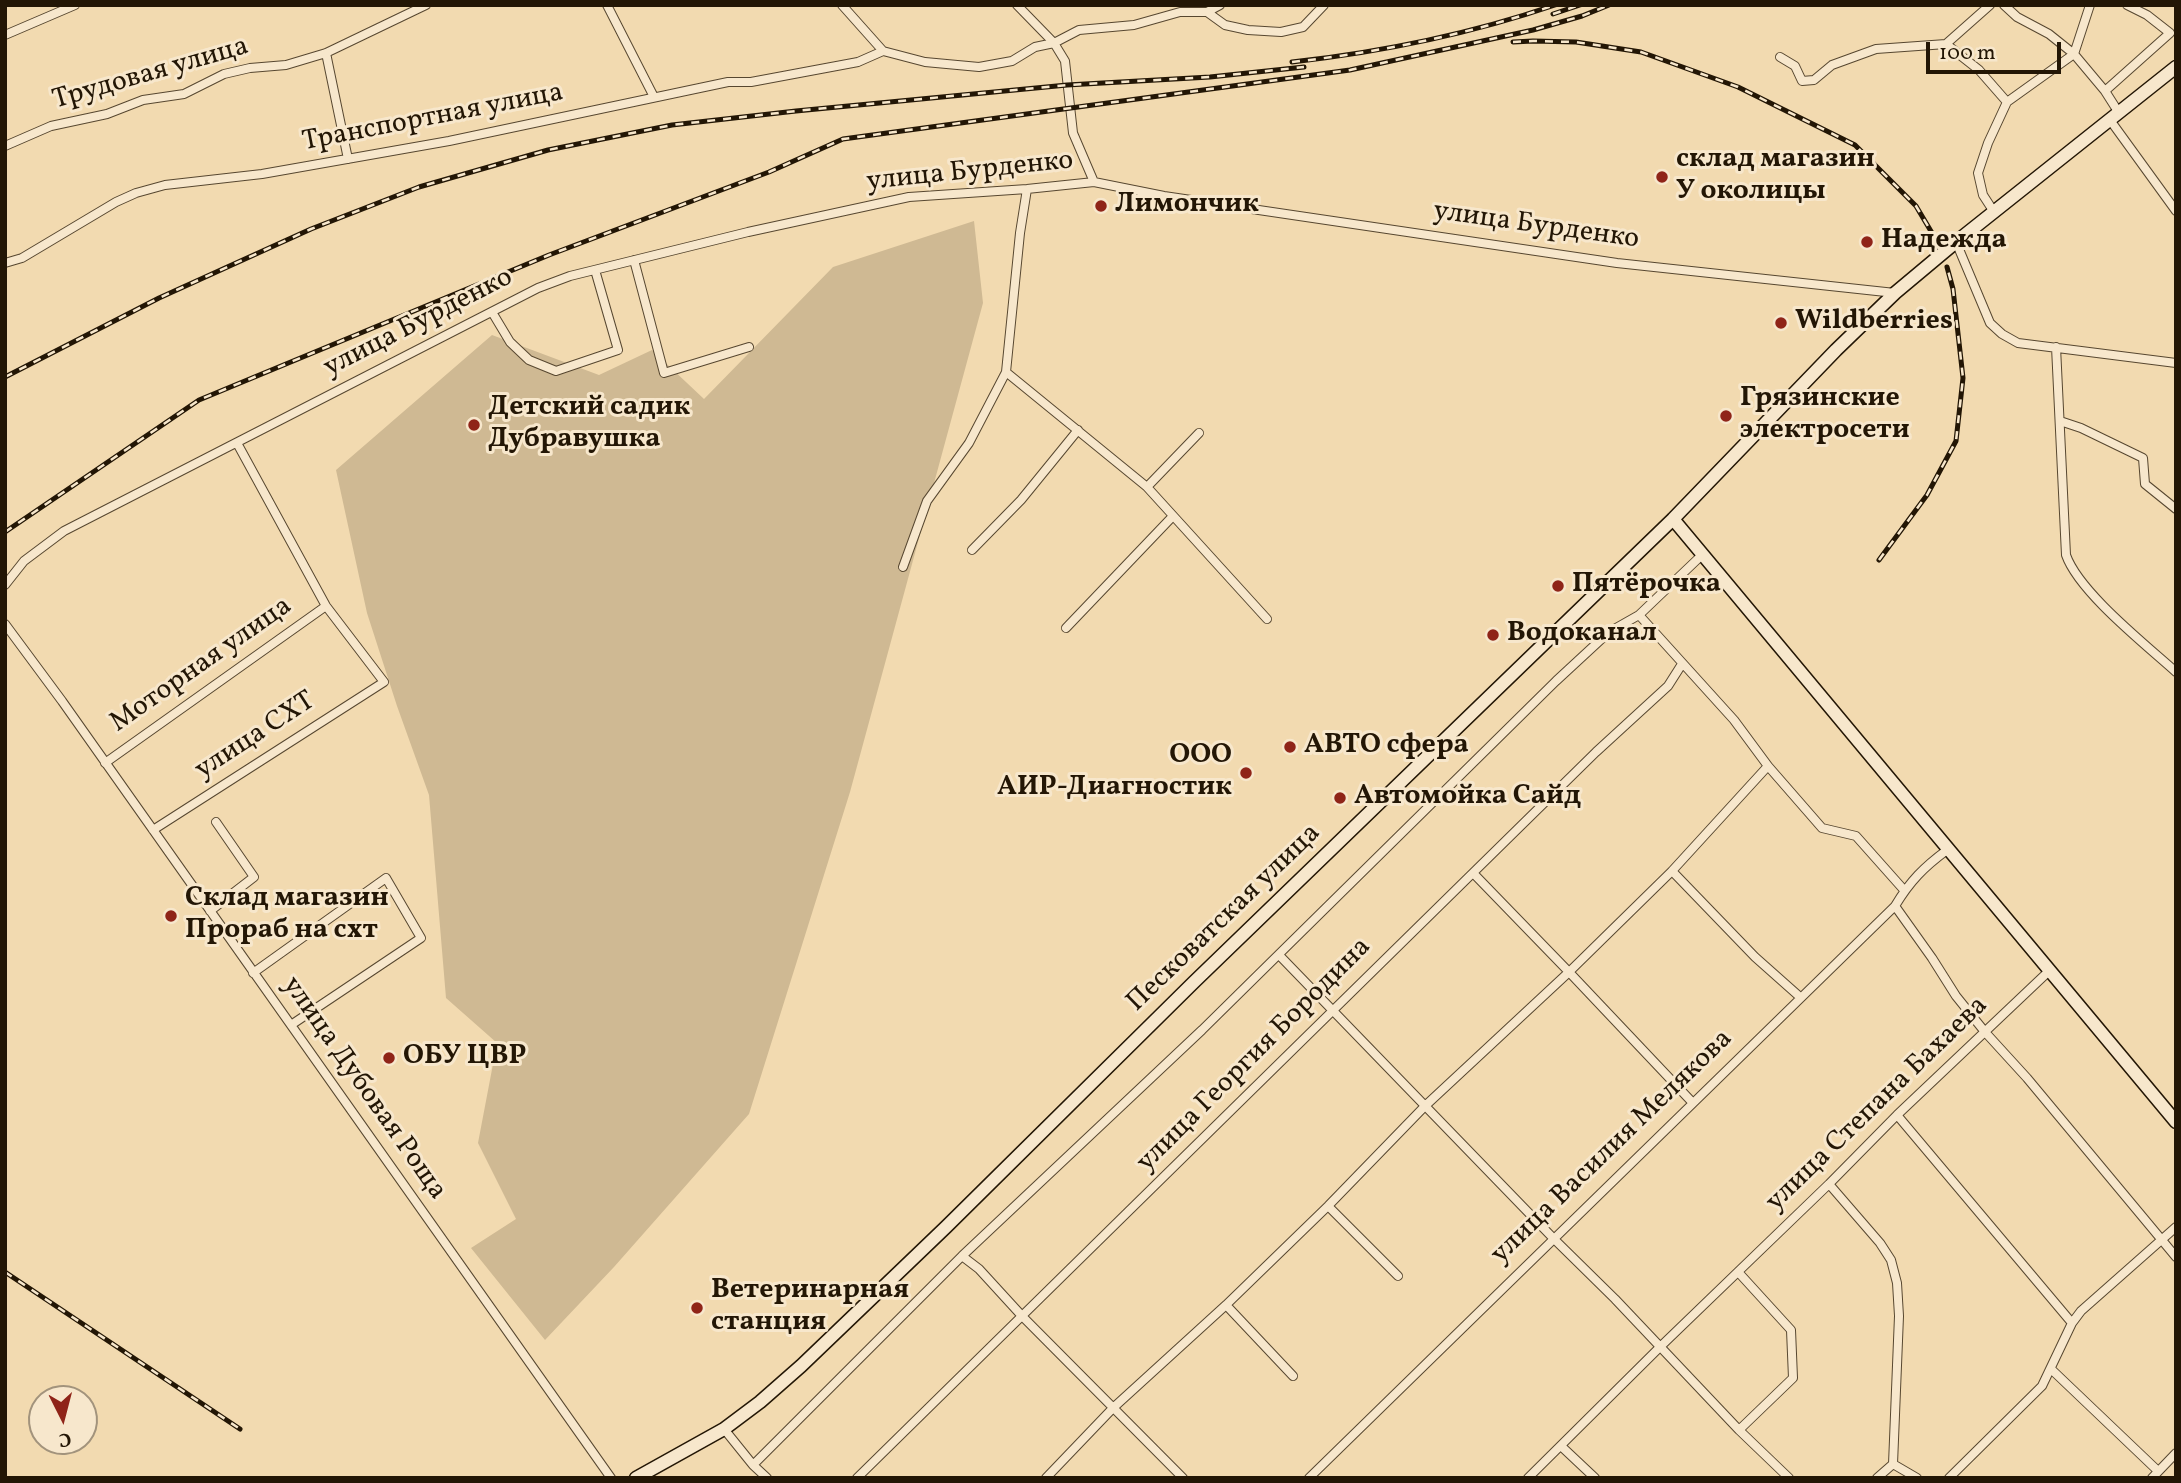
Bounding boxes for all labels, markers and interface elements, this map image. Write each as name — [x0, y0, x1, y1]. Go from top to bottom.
scale bar — [1929, 28, 2064, 72]
street label: Трудовая улица — [49, 31, 253, 119]
text: 100 m — [1939, 39, 1996, 68]
street label: Транспортная улица — [300, 77, 566, 161]
place label: склад магазин У околицы — [1676, 144, 1875, 210]
street label: улица Бурденко — [865, 145, 1075, 201]
marker: склад магазин У околицы — [1654, 169, 1670, 185]
place label: Лимончик — [1115, 189, 1259, 223]
street label: улица Бурденко — [1431, 196, 1641, 258]
marker: Лимончик — [1093, 198, 1109, 214]
place label: Надежда — [1881, 225, 2007, 259]
marker: Надежда — [1859, 234, 1875, 250]
street label: улица Бурденко — [319, 262, 519, 386]
place label: Wildberries — [1795, 306, 1953, 340]
marker: Wildberries — [1773, 315, 1789, 331]
place label: Грязинские электросети — [1740, 383, 1910, 449]
place label: Детский садик Дубравушка — [488, 392, 690, 458]
marker: Грязинские электросети — [1718, 408, 1734, 424]
marker: Детский садик Дубравушка — [466, 417, 482, 433]
place label: Пятёрочка — [1572, 569, 1721, 603]
marker: Пятёрочка — [1550, 578, 1566, 594]
street label: Моторная улица — [105, 591, 299, 741]
place label: Водоканал — [1507, 618, 1657, 652]
marker: Водоканал — [1485, 627, 1501, 643]
street label: улица СХТ — [190, 686, 322, 788]
place label: АВТО сфера — [1304, 730, 1469, 764]
marker: АВТО сфера — [1282, 739, 1298, 755]
place label: ООО АИР-Диагностик — [997, 740, 1232, 806]
marker: ООО АИР-Диагностик — [1238, 765, 1254, 781]
place label: Автомойка Сайд — [1354, 781, 1581, 815]
marker: Автомойка Сайд — [1332, 790, 1348, 806]
street label: Песковатская улица — [1121, 818, 1329, 1020]
place label: Склад магазин Прораб на схт — [185, 883, 389, 949]
marker: Склад магазин Прораб на схт — [163, 908, 179, 924]
street label: улица Георгия Бородина — [1131, 932, 1379, 1180]
street label: улица Дубовая Роща — [273, 971, 453, 1207]
street label: улица Степана Бахаева — [1760, 990, 1996, 1220]
street label: улица Василия Мелякова — [1485, 1024, 1741, 1272]
place label: ОБУ ЦВР — [403, 1041, 526, 1075]
marker: ОБУ ЦВР — [381, 1050, 397, 1066]
place label: Ветеринарная станция — [711, 1275, 909, 1341]
marker: Ветеринарная станция — [689, 1300, 705, 1316]
north arrow — [28, 1385, 98, 1455]
text: С — [58, 1425, 72, 1452]

